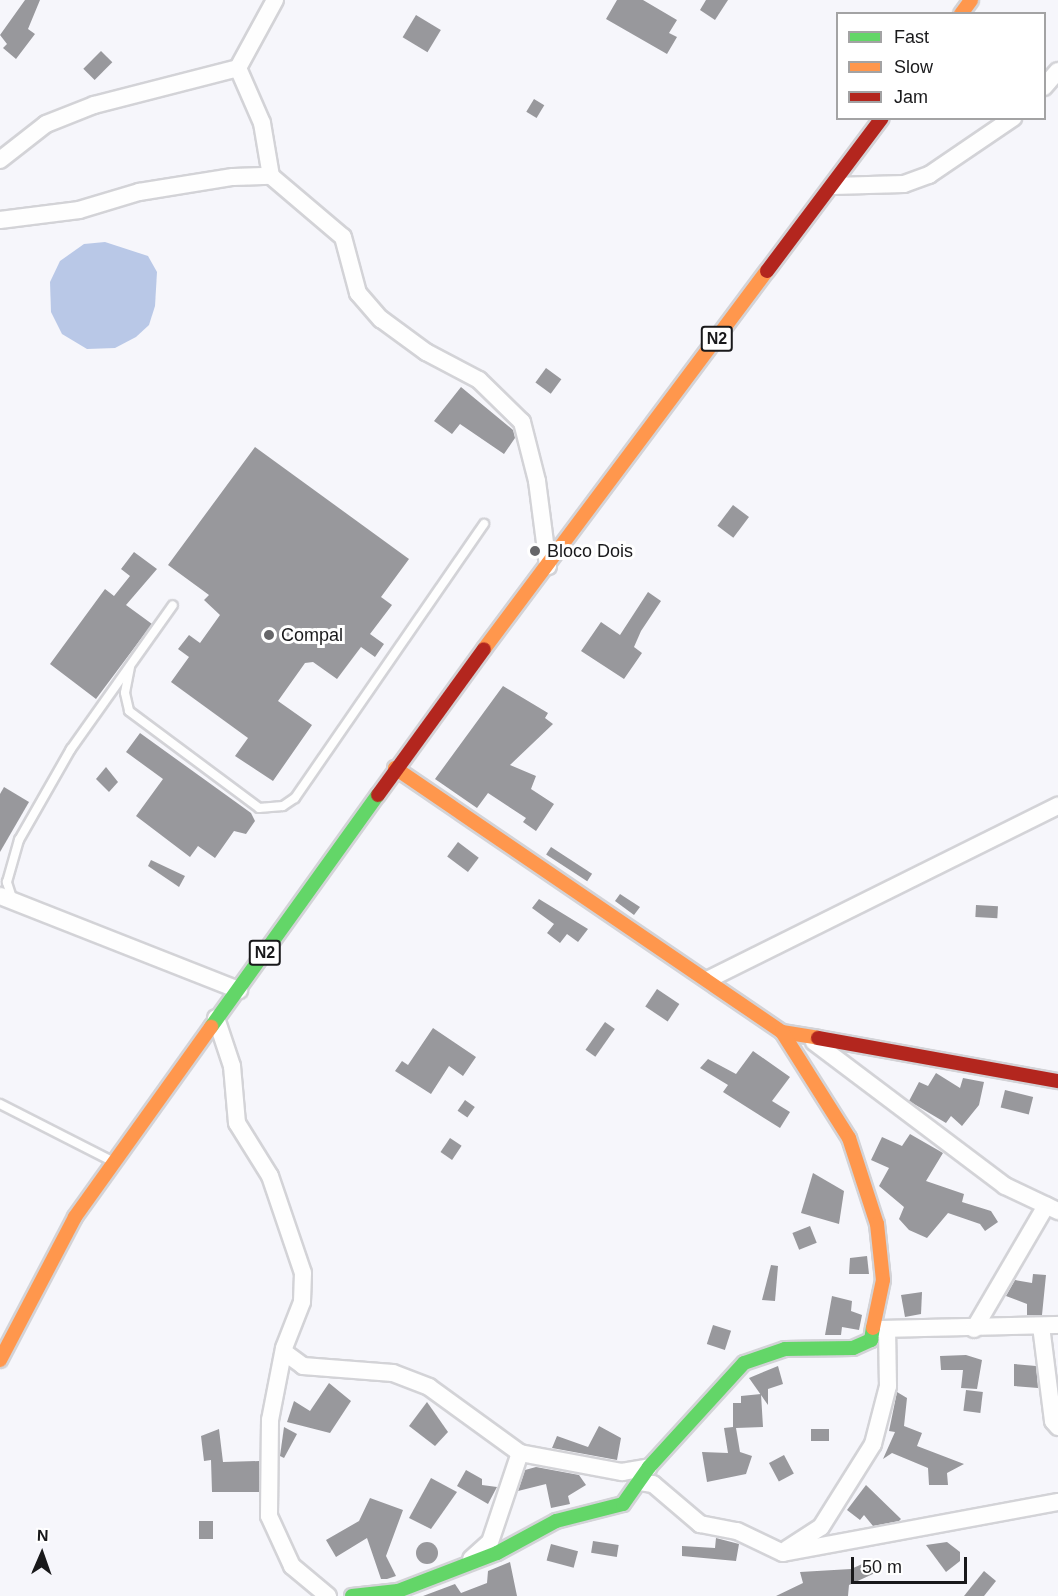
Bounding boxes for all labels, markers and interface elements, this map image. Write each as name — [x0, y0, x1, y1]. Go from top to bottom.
legend — [836, 12, 1046, 120]
text: Fast — [894, 27, 929, 47]
text: Slow — [894, 57, 933, 77]
text: Jam — [894, 87, 928, 107]
road number: N2 — [700, 326, 734, 352]
place label: Bloco Dois — [547, 540, 633, 562]
marker: Bloco Dois — [528, 544, 542, 558]
place label: Compal — [281, 624, 343, 646]
marker: Compal — [262, 628, 276, 642]
road number: N2 — [248, 940, 282, 966]
north arrow — [12, 1524, 72, 1584]
text: N — [37, 1527, 49, 1544]
scale bar — [854, 1545, 970, 1583]
text: 50 m — [862, 1557, 902, 1577]

